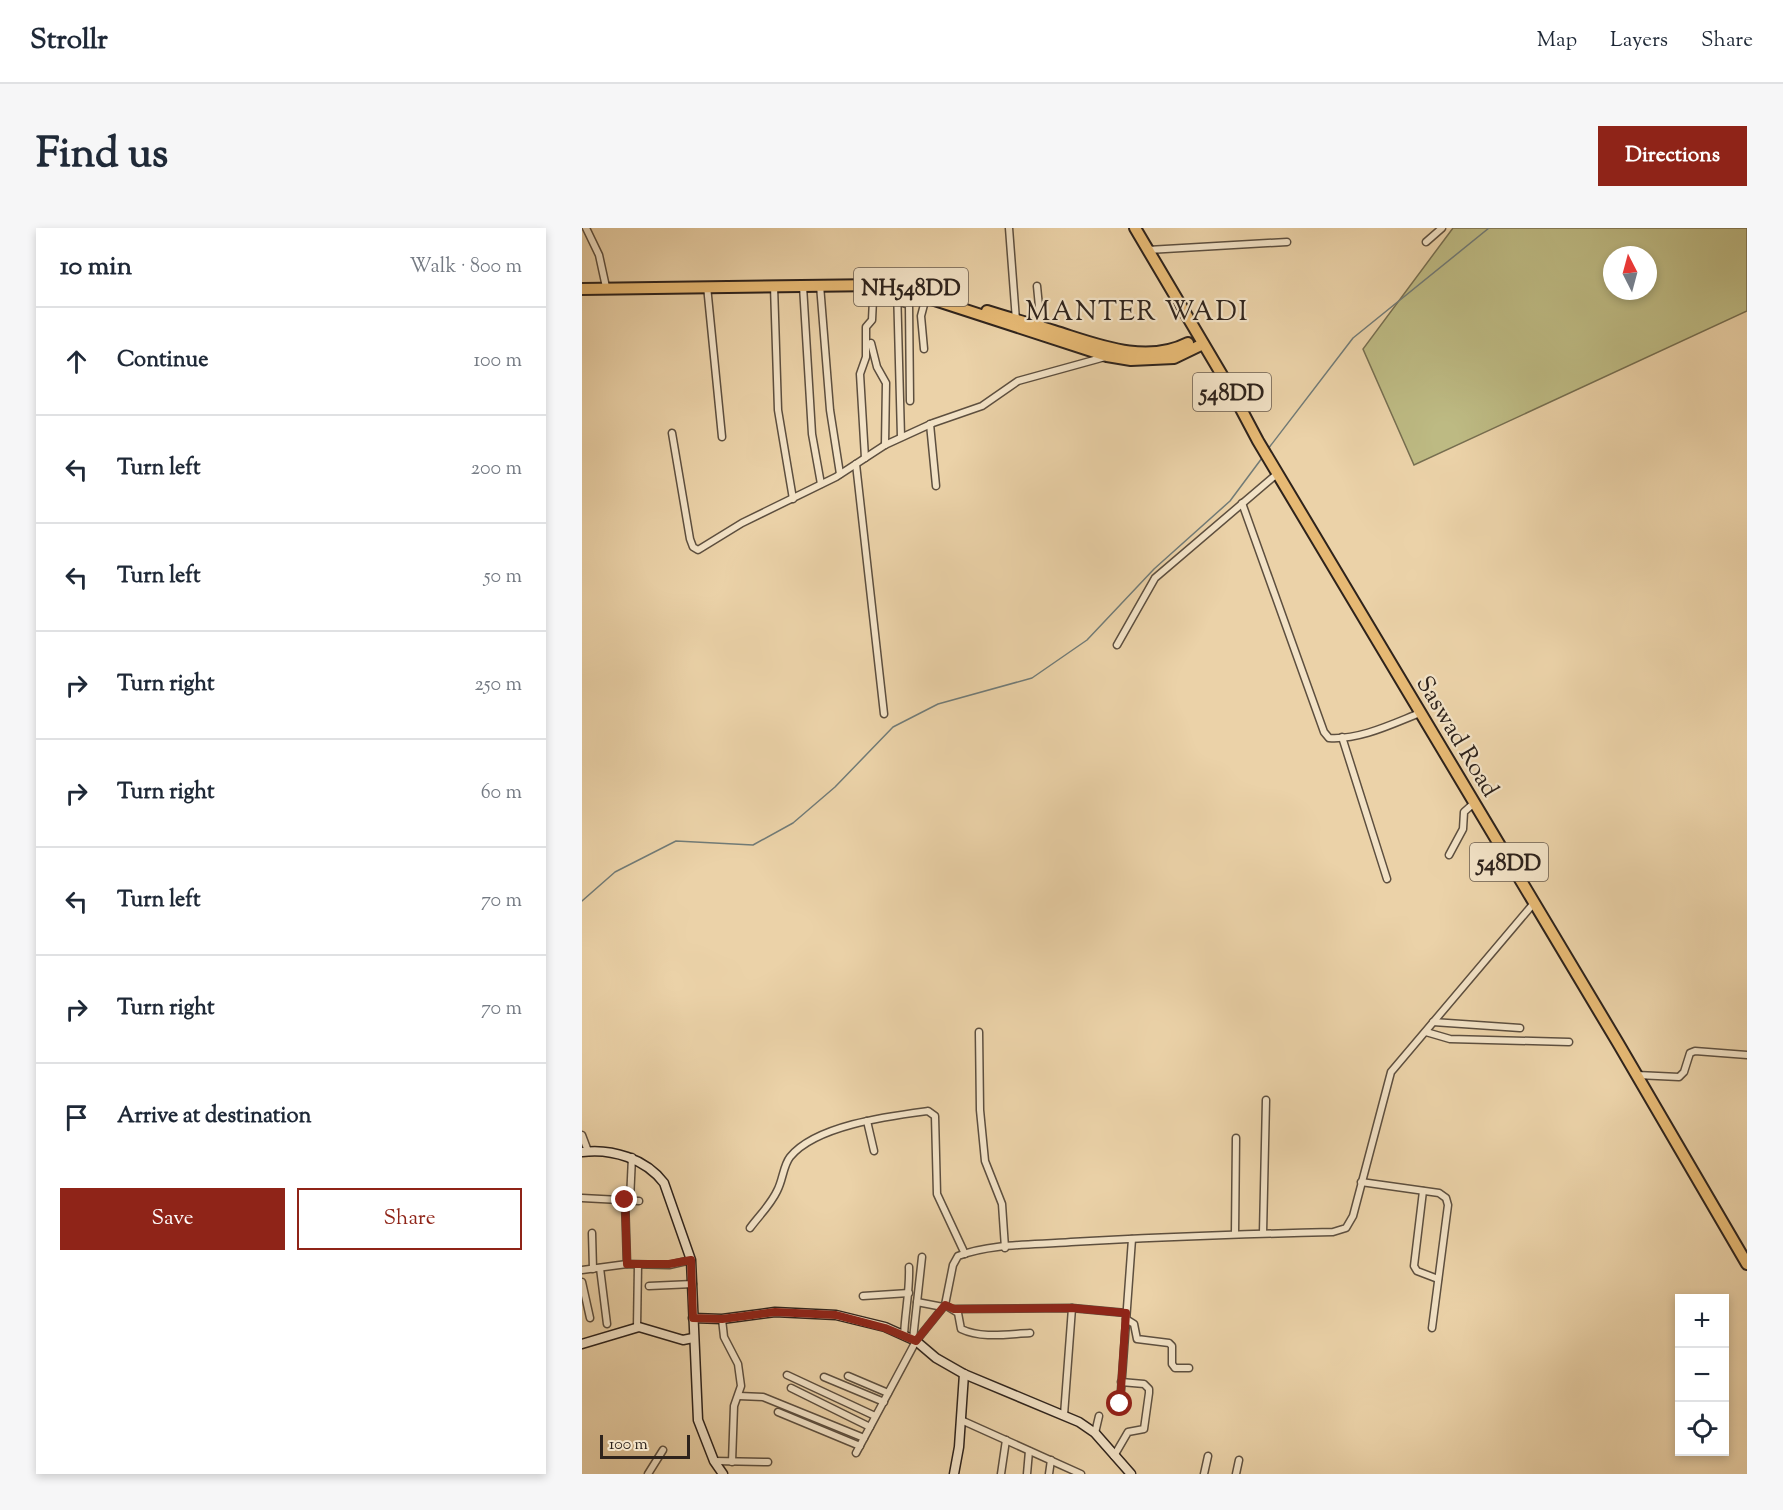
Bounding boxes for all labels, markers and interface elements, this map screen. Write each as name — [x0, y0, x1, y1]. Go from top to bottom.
text: Strollr — [30, 21, 108, 61]
text: Map — [1537, 26, 1577, 56]
text: Layers — [1610, 26, 1668, 56]
text: Share — [1701, 26, 1753, 56]
text: Find us — [36, 126, 168, 186]
button: Directions — [1598, 126, 1747, 186]
north arrow — [1603, 246, 1657, 300]
text: 10 min — [60, 249, 132, 286]
text: Walk · 800 m — [410, 253, 522, 282]
road number: NH548DD — [854, 268, 968, 306]
district label: MANTER WADI — [1025, 294, 1249, 333]
icon: ahead — [60, 345, 93, 378]
text: Continue — [117, 345, 208, 377]
text: 100 m — [473, 347, 522, 376]
road number: 548DD — [1193, 373, 1271, 411]
icon: left — [60, 453, 93, 486]
text: Turn left — [117, 453, 200, 485]
text: 200 m — [471, 455, 522, 484]
icon: left — [60, 561, 93, 594]
text: Turn left — [117, 561, 200, 593]
text: 50 m — [484, 563, 522, 592]
icon: right — [60, 669, 93, 702]
text: Turn right — [117, 669, 214, 701]
street label: Saswad Road — [1407, 670, 1506, 804]
text: 250 m — [474, 671, 522, 700]
icon: right — [60, 777, 93, 810]
text: Turn right — [117, 777, 214, 809]
text: 60 m — [481, 779, 522, 808]
road number: 548DD — [1470, 843, 1548, 881]
icon: left — [60, 885, 93, 918]
text: Turn left — [117, 885, 200, 917]
text: 70 m — [481, 887, 522, 916]
icon: right — [60, 993, 93, 1026]
text: Turn right — [117, 993, 214, 1025]
text: 70 m — [481, 995, 522, 1024]
icon: arrive — [60, 1101, 93, 1134]
text: Arrive at destination — [117, 1101, 312, 1133]
route end — [611, 1186, 637, 1212]
button: Save — [60, 1188, 285, 1250]
button: Share — [297, 1188, 522, 1250]
map controls — [1675, 1294, 1729, 1456]
button: + — [1675, 1294, 1729, 1348]
button: − — [1675, 1348, 1729, 1402]
route start — [1106, 1390, 1132, 1416]
button: locate — [1675, 1402, 1729, 1456]
scale bar — [600, 1432, 690, 1460]
text: 100 m — [609, 1434, 648, 1457]

